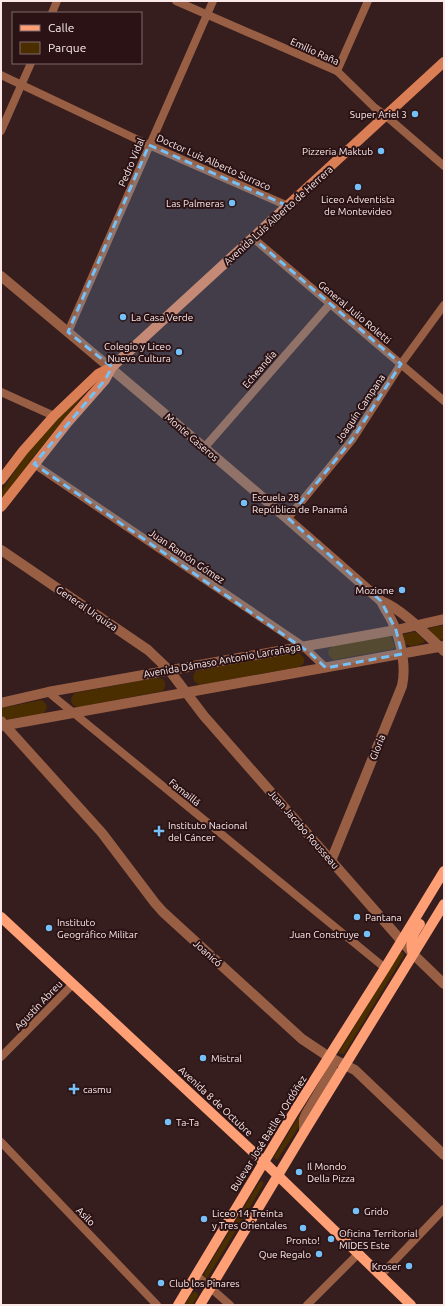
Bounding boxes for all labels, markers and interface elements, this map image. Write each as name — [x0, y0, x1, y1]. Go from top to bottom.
legend — [12, 12, 142, 64]
text: Calle — [48, 21, 74, 34]
street label: Emilio Raña — [289, 36, 341, 67]
text: Parque — [48, 41, 86, 54]
place label: Super Ariel 3 — [350, 109, 407, 120]
marker: Super Ariel 3 — [410, 109, 420, 119]
street label: Doctor Luis Alberto Surraco — [155, 132, 273, 193]
street label: Pedro Vidal — [116, 136, 147, 188]
place label: Pizzeria Maktub — [302, 146, 373, 157]
marker: Pizzeria Maktub — [376, 146, 386, 156]
street label: Avenida Luis Alberto de Herrera — [222, 164, 335, 267]
marker: Liceo Adventista de Montevideo — [353, 182, 363, 192]
place label: Liceo Adventista de Montevideo — [321, 194, 395, 217]
place label: Las Palmeras — [166, 198, 224, 209]
marker: Las Palmeras — [227, 198, 237, 208]
street label: General Julio Roletti — [316, 279, 393, 346]
marker: La Casa Verde — [118, 312, 128, 322]
place label: La Casa Verde — [131, 312, 193, 323]
place label: Colegio y Liceo Nueva Cultura — [104, 341, 171, 364]
marker: Colegio y Liceo Nueva Cultura — [174, 347, 184, 357]
street label: Echeandía — [240, 348, 279, 390]
street label: Joaquín Campana — [334, 372, 387, 444]
street label: Monte Caseros — [163, 411, 221, 464]
place label: Escuela 28 República de Panamá — [252, 492, 348, 515]
marker: Escuela 28 República de Panamá — [239, 498, 249, 508]
street label: Juan Ramón Gómez — [147, 527, 227, 586]
street label: General Urquiza — [54, 584, 119, 633]
place label: Mozione — [355, 585, 394, 596]
marker: Mozione — [397, 585, 407, 595]
street label: Avenida Dámaso Antonio Larrañaga — [143, 641, 302, 680]
street label: Gloria — [367, 733, 388, 762]
street label: Famaillá — [167, 777, 202, 808]
street label: Juan Jacobo Rousseau — [266, 788, 341, 871]
place label: Instituto Nacional del Cáncer — [168, 820, 248, 843]
marker: Instituto Nacional del Cáncer — [153, 825, 165, 837]
marker: Pantana — [352, 912, 362, 922]
place label: Pantana — [365, 912, 402, 923]
place label: Instituto Geográfico Militar — [57, 917, 138, 940]
marker: Instituto Geográfico Militar — [44, 923, 54, 933]
place label: Juan Construye — [289, 929, 359, 940]
marker: Juan Construye — [362, 929, 372, 939]
street label: Joanicó — [191, 938, 224, 969]
street label: Agustín Abreu — [12, 979, 65, 1032]
marker: Mistral — [198, 1053, 208, 1063]
place label: Mistral — [211, 1053, 242, 1064]
street label: Avenida 8 de Octubre — [176, 1064, 255, 1138]
street label: Bulevar José Batlle y Ordóñez — [228, 1073, 309, 1193]
marker: casmu — [68, 1083, 80, 1095]
place label: casmu — [83, 1084, 111, 1095]
marker: Ta-Ta — [163, 1117, 173, 1127]
place label: Ta-Ta — [176, 1117, 199, 1128]
place label: Il Mondo Della Pizza — [307, 1161, 355, 1184]
marker: Il Mondo Della Pizza — [294, 1167, 304, 1177]
street label: Asilo — [74, 1205, 97, 1228]
marker: Grido — [351, 1206, 361, 1216]
place label: Grido — [364, 1206, 389, 1217]
place label: Liceo 14 Treinta y Tres Orientales — [212, 1208, 287, 1231]
marker: Liceo 14 Treinta y Tres Orientales — [199, 1214, 209, 1224]
marker: Pronto! — [298, 1223, 308, 1233]
place label: Oficina Territorial MIDES Este — [339, 1228, 418, 1251]
marker: Oficina Territorial MIDES Este — [326, 1234, 336, 1244]
place label: Pronto! — [286, 1235, 320, 1246]
place label: Que Regalo — [259, 1249, 311, 1260]
marker: Que Regalo — [314, 1249, 324, 1259]
place label: Kroser — [372, 1261, 401, 1272]
marker: Kroser — [404, 1261, 414, 1271]
marker: Club los Pinares — [156, 1278, 166, 1288]
place label: Club los Pinares — [169, 1278, 240, 1289]

